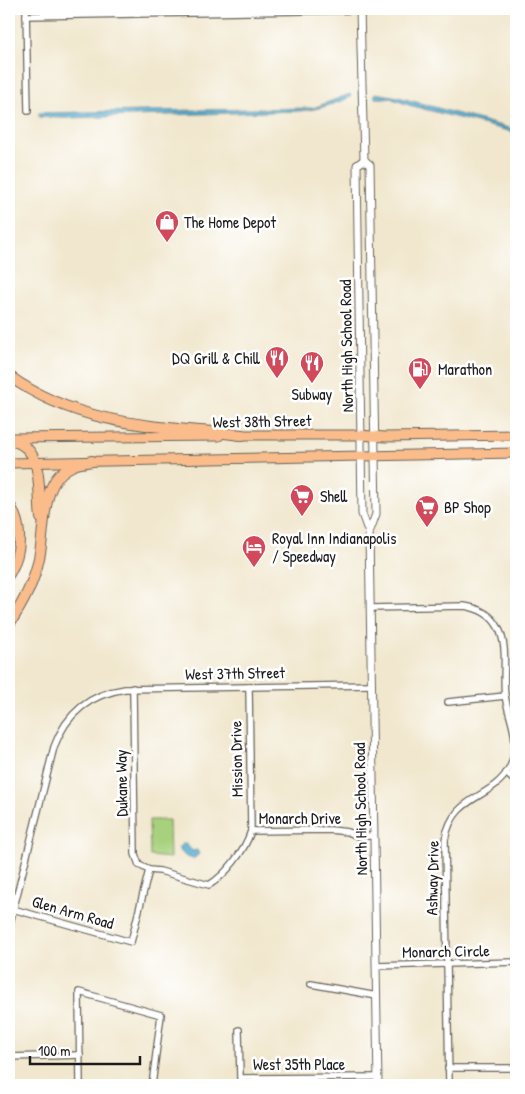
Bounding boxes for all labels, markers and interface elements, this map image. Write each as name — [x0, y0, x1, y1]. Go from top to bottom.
shop icon: The Home Depot — [154, 209, 180, 243]
place label: The Home Depot — [184, 211, 276, 233]
street label: North High School Road — [334, 279, 358, 413]
restaurant icon: DQ Grill & Chill — [264, 345, 290, 379]
place label: DQ Grill & Chill — [172, 347, 260, 369]
restaurant icon: Subway — [299, 350, 325, 384]
fuel station icon: Marathon — [407, 356, 433, 390]
place label: Marathon — [438, 358, 492, 380]
place label: Subway — [292, 383, 333, 405]
street label: West 38th Street — [212, 409, 312, 433]
supermarket icon: Shell — [289, 483, 315, 517]
place label: Shell — [320, 485, 347, 507]
supermarket icon: BP Shop — [414, 494, 440, 528]
place label: BP Shop — [444, 496, 491, 518]
place label: Royal Inn Indianapolis / Speedway — [272, 527, 396, 567]
hotel icon: Royal Inn Indianapolis / Speedway — [241, 534, 267, 568]
street label: West 37th Street — [185, 661, 286, 685]
street label: Mission Drive — [224, 720, 248, 797]
street label: North High School Road — [348, 742, 372, 876]
street label: Dukane Way — [109, 749, 133, 817]
street label: Monarch Drive — [259, 807, 342, 829]
street label: Ashway Drive — [420, 840, 444, 916]
street label: Glen Arm Road — [30, 890, 116, 934]
street label: Monarch Circle — [402, 939, 491, 963]
scale bar — [30, 1034, 140, 1066]
text: 100 m — [38, 1040, 71, 1061]
street label: West 35th Place — [253, 1053, 346, 1075]

